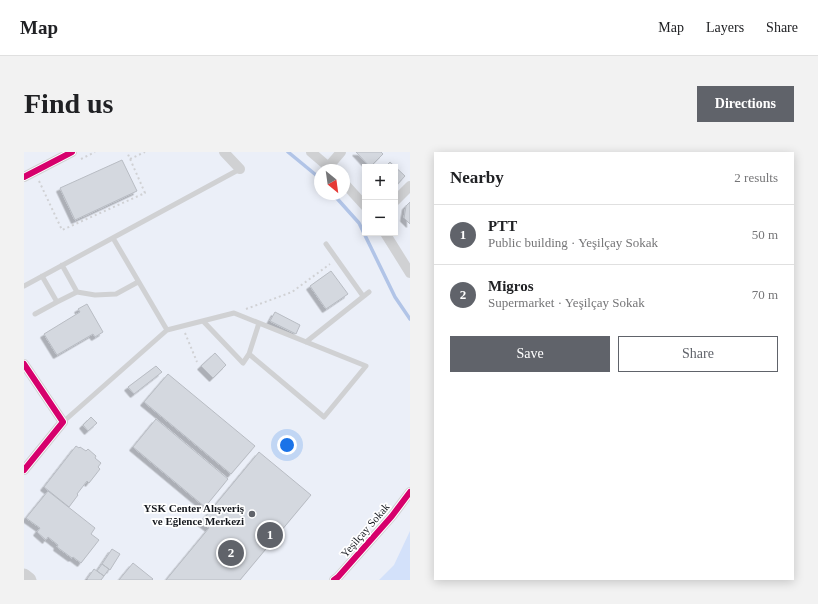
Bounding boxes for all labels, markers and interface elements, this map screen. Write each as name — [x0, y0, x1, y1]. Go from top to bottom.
text: Map — [20, 17, 58, 38]
text: Map — [658, 20, 684, 35]
text: Layers — [706, 20, 744, 35]
text: Share — [766, 20, 798, 35]
button: Directions — [697, 86, 794, 122]
text: Find us — [24, 88, 114, 119]
north arrow — [314, 164, 350, 200]
map controls — [362, 164, 398, 236]
button: + — [362, 164, 398, 200]
text: Nearby — [450, 168, 504, 187]
text: 2 results — [734, 170, 778, 185]
button: − — [362, 200, 398, 236]
text: PTT — [488, 218, 517, 234]
text: 1 — [460, 227, 466, 242]
text: 50 m — [752, 227, 778, 242]
text: Public building · Yeşilçay Sokak — [488, 235, 658, 250]
text: Migros — [488, 278, 534, 294]
text: 2 — [460, 287, 466, 302]
text: 70 m — [752, 287, 778, 302]
text: Supermarket · Yeşilçay Sokak — [488, 295, 645, 310]
button: Save — [450, 336, 610, 372]
button: Share — [618, 336, 778, 372]
your location — [277, 435, 297, 455]
street label: Yeşilçay Sokak — [338, 500, 392, 559]
place label: YSK Center Alışveriş ve Eğlence Merkezi — [143, 502, 245, 527]
marker: YSK Center Alışveriş ve Eğlence Merkezi — [247, 509, 257, 519]
pin: 1 — [257, 520, 283, 550]
pin: 2 — [218, 538, 244, 568]

